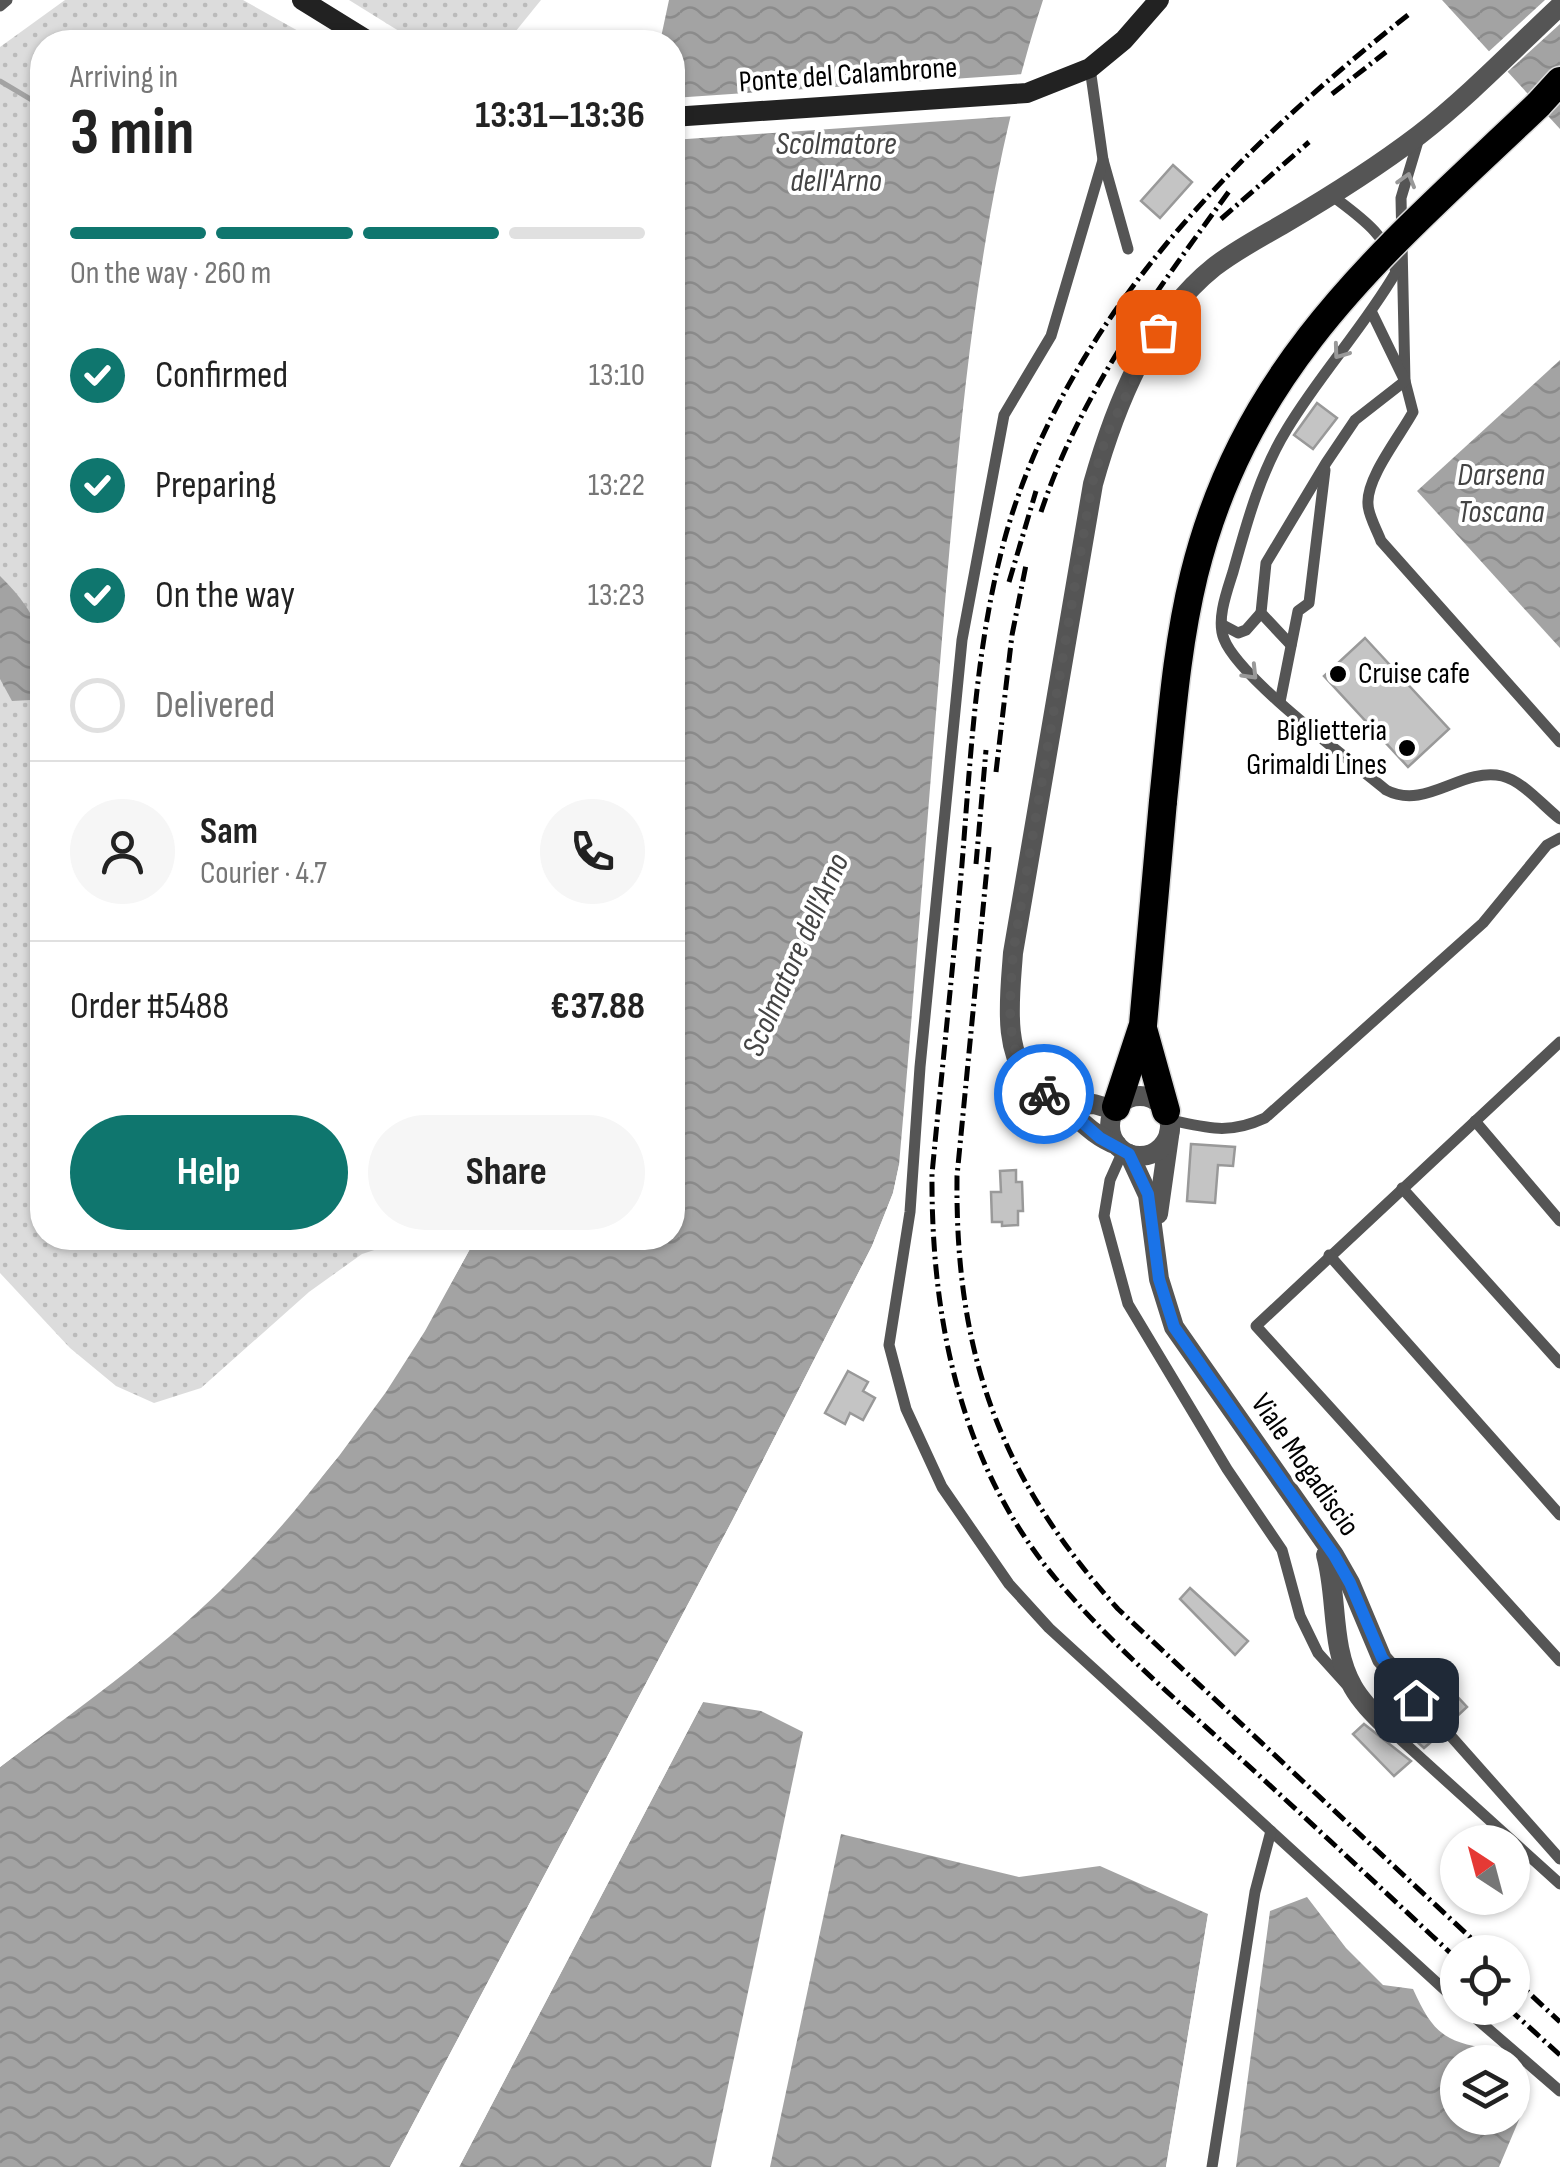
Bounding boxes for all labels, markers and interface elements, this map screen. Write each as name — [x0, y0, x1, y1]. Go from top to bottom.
street label: Ponte del Calambrone — [738, 49, 958, 101]
text: Arriving in — [70, 58, 178, 97]
text: 13:31–13:36 — [475, 93, 645, 138]
text: 3 min — [70, 95, 194, 173]
water label: Scolmatore dell'Arno — [775, 125, 897, 201]
one-way arrow — [1395, 171, 1416, 189]
text: On the way · 260 m — [70, 254, 271, 293]
pin — [1116, 290, 1201, 375]
icon: bag — [1131, 305, 1186, 360]
one-way arrow — [1334, 341, 1352, 359]
icon: check — [70, 348, 125, 403]
text: Confirmed — [155, 353, 288, 398]
text: 13:10 — [589, 356, 645, 395]
water label: Darsena Toscana — [1457, 456, 1545, 532]
icon: check — [70, 458, 125, 513]
text: Preparing — [155, 463, 276, 508]
text: 13:22 — [588, 466, 645, 505]
icon: check — [70, 568, 125, 623]
text: On the way — [155, 573, 295, 618]
text: 13:23 — [588, 576, 645, 615]
place label: Cruise cafe — [1358, 656, 1470, 692]
one-way arrow — [1240, 662, 1258, 680]
marker: Cruise cafe — [1327, 663, 1349, 685]
text: Delivered — [155, 683, 275, 728]
place label: Biglietteria Grimaldi Lines — [1246, 713, 1387, 783]
marker: Biglietteria Grimaldi Lines — [1396, 737, 1418, 759]
button: person — [70, 799, 175, 904]
button: phone — [540, 799, 645, 904]
text: Sam — [200, 809, 258, 854]
water label: Scolmatore dell'Arno — [734, 848, 858, 1062]
text: Courier · 4.7 — [200, 854, 327, 893]
text: Order #5488 — [70, 984, 229, 1029]
text: €37.88 — [550, 984, 645, 1029]
courier — [994, 1044, 1094, 1144]
icon: bike — [1017, 1067, 1072, 1122]
button: Help — [70, 1115, 348, 1230]
button: Share — [368, 1115, 645, 1230]
street label: Viale Mogadiscio — [1243, 1387, 1367, 1543]
pin — [1374, 1658, 1459, 1743]
icon: home — [1389, 1673, 1444, 1728]
north arrow — [1440, 1825, 1530, 1915]
map controls — [1440, 1825, 1530, 2135]
button: locate — [1440, 1935, 1530, 2025]
button: layers — [1440, 2045, 1530, 2135]

